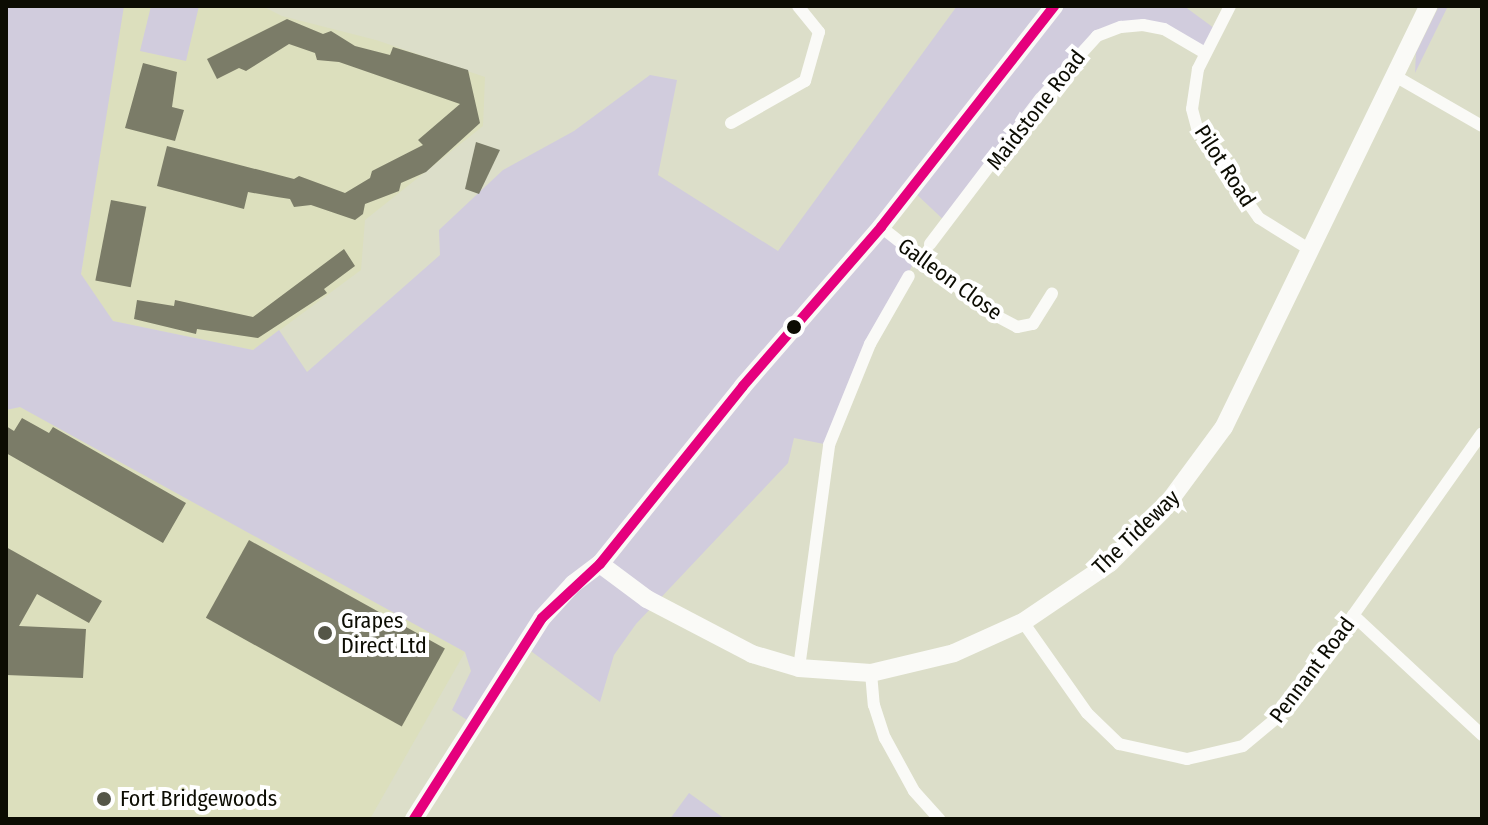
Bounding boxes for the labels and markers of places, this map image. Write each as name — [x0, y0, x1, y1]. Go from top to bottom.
unlabelled marker — [786, 319, 802, 335]
place label: Grapes Direct Ltd — [341, 607, 427, 658]
marker: Grapes Direct Ltd — [316, 624, 334, 642]
place label: Fort Bridgewoods — [120, 786, 277, 812]
marker: Fort Bridgewoods — [95, 790, 113, 808]

